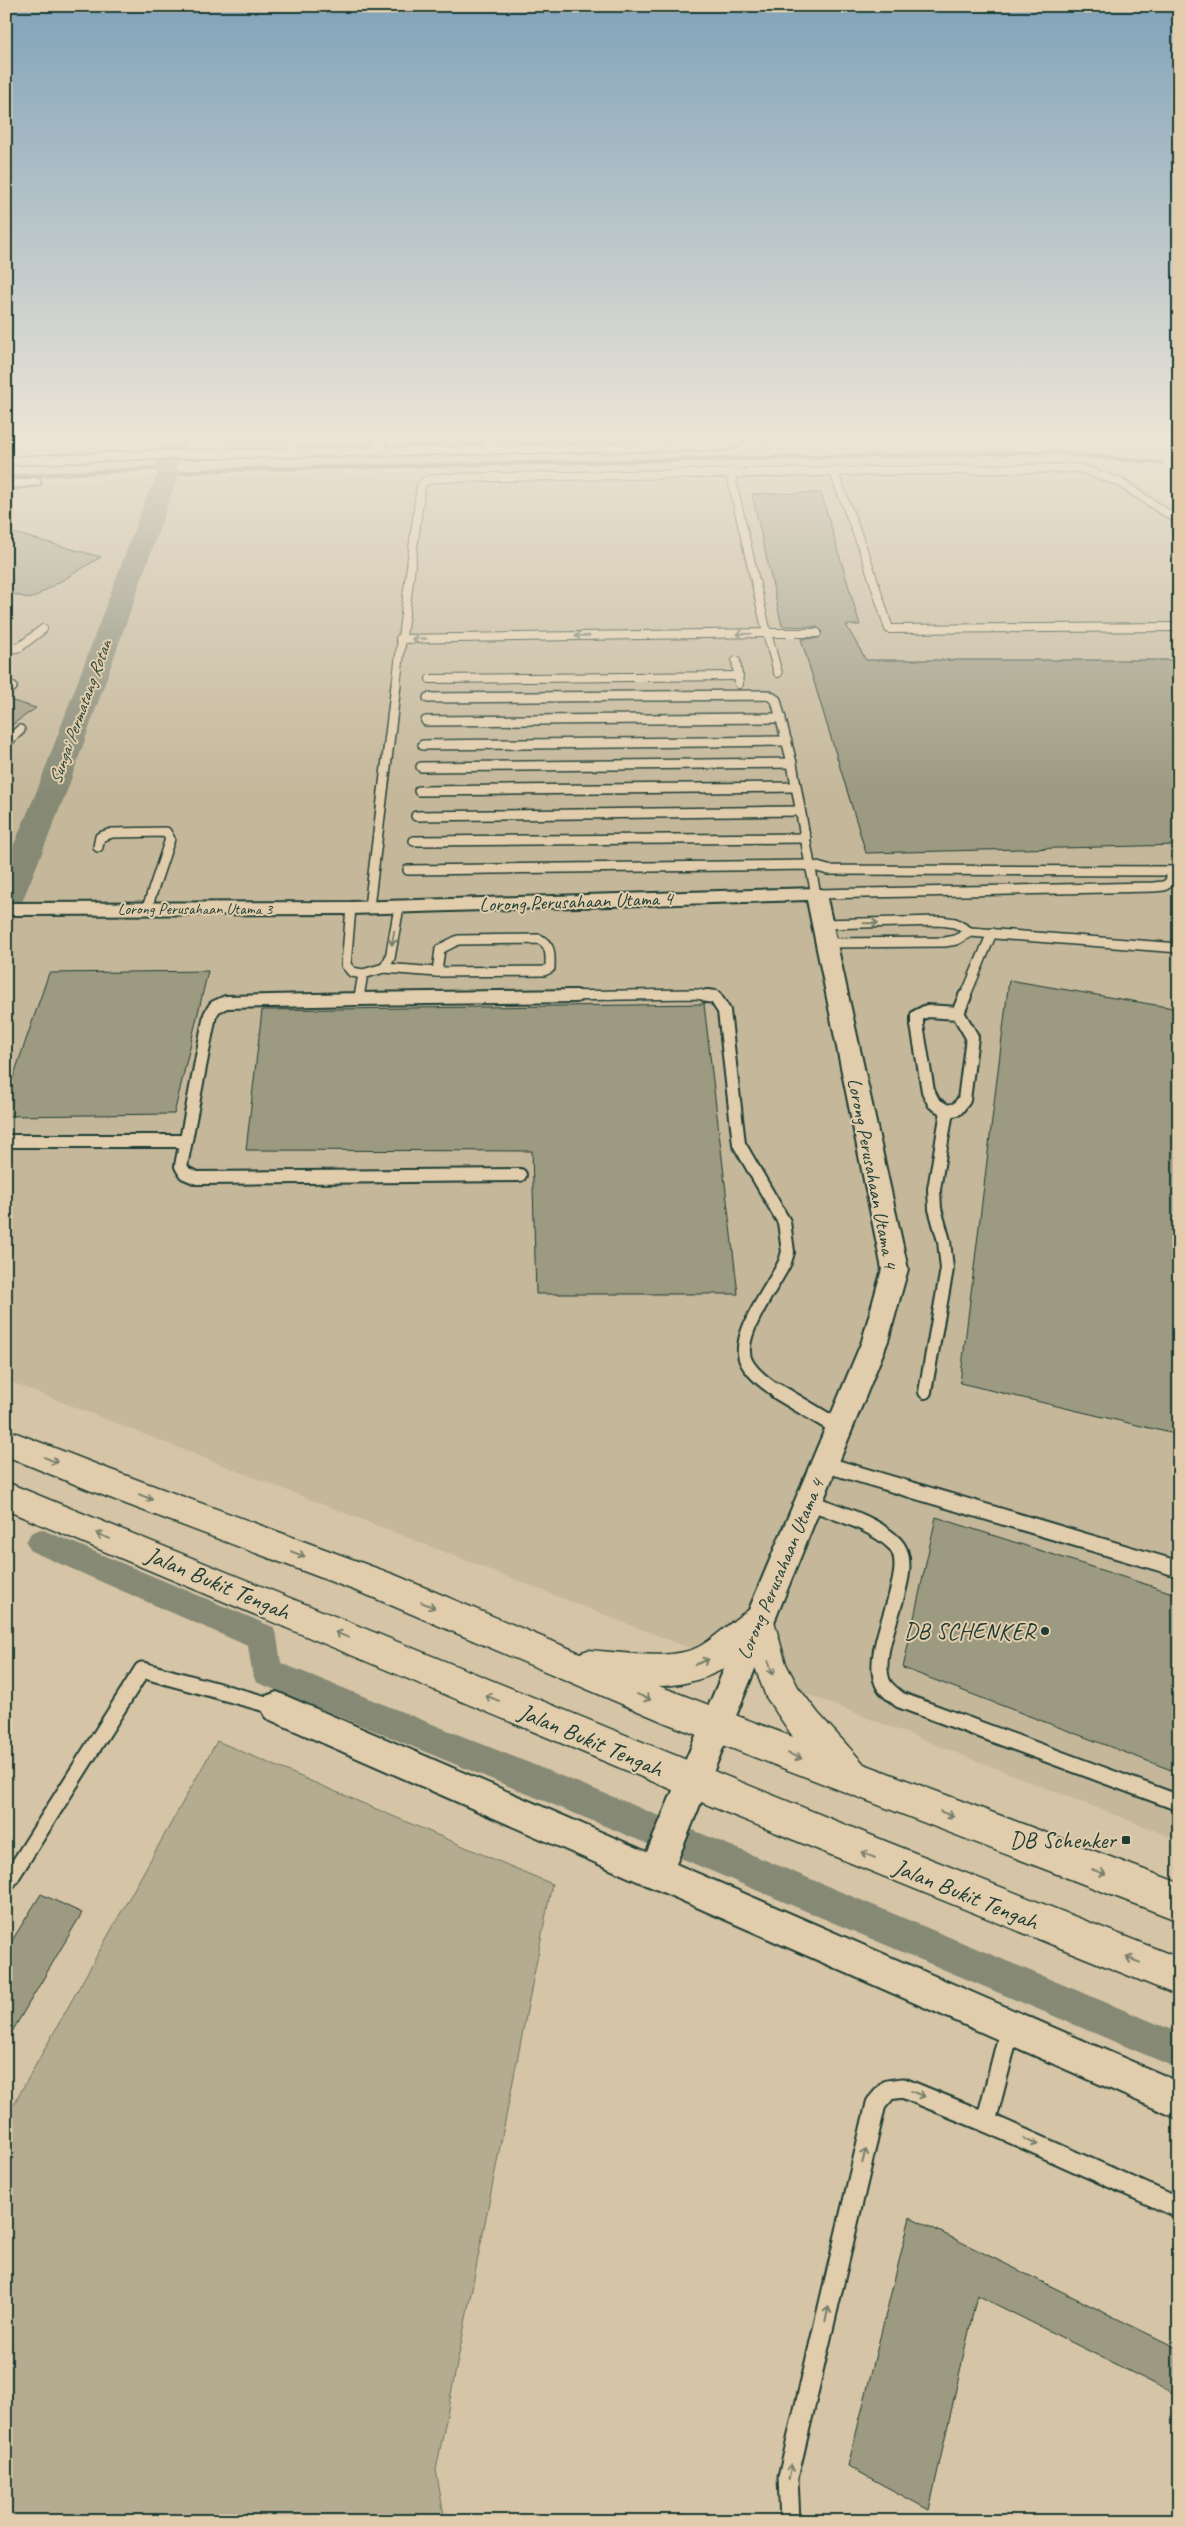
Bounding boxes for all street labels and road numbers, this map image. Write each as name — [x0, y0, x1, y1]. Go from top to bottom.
street label: Lorong Perusahaan Utama 4 — [479, 886, 675, 917]
street label: Lorong Perusahaan Utama 3 — [118, 899, 274, 919]
street label: Lorong Perusahaan Utama 4 — [842, 1076, 904, 1272]
street label: Lorong Perusahaan Utama 4 — [731, 1473, 831, 1663]
street label: Jalan Bukit Tengah — [141, 1539, 296, 1628]
street label: Jalan Bukit Tengah — [514, 1696, 669, 1785]
street label: Jalan Bukit Tengah — [888, 1851, 1044, 1937]

